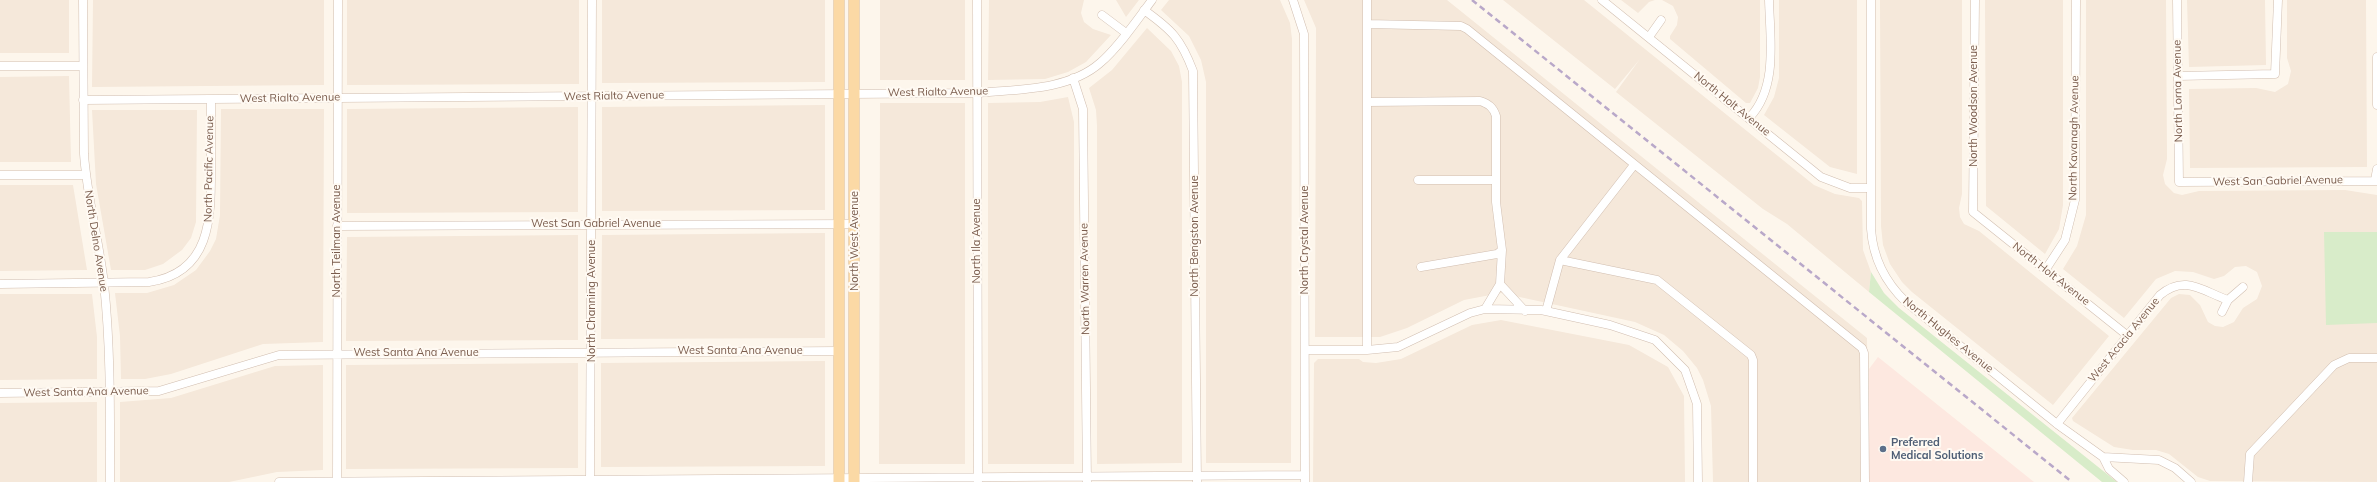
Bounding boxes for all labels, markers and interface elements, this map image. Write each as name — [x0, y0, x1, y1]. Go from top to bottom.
street label: North Lorna Avenue — [2171, 40, 2185, 142]
street label: North Woodson Avenue — [1967, 45, 1981, 167]
street label: North Holt Avenue — [1691, 69, 1773, 139]
street label: North Kavanagh Avenue — [2066, 75, 2082, 201]
street label: West Rialto Avenue — [888, 85, 988, 99]
street label: West Rialto Avenue — [564, 89, 664, 103]
street label: West Rialto Avenue — [240, 91, 340, 105]
street label: North Pacific Avenue — [201, 116, 217, 222]
street label: West San Gabriel Avenue — [2213, 173, 2343, 189]
street label: North Bengston Avenue — [1188, 175, 1202, 297]
street label: North Teilman Avenue — [330, 185, 344, 297]
street label: North Crystal Avenue — [1298, 185, 1312, 295]
street label: North Delno Avenue — [81, 189, 111, 293]
street label: North West Avenue — [848, 191, 862, 291]
street label: North Ila Avenue — [970, 198, 984, 284]
street label: West San Gabriel Avenue — [531, 217, 661, 231]
street label: North Warren Avenue — [1077, 223, 1093, 335]
street label: North Channing Avenue — [585, 240, 599, 362]
street label: North Holt Avenue — [2010, 240, 2092, 308]
street label: North Hughes Avenue — [1900, 294, 1996, 376]
street label: West Acacia Avenue — [2086, 295, 2162, 385]
street label: West Santa Ana Avenue — [677, 344, 803, 358]
street label: West Santa Ana Avenue — [353, 346, 479, 360]
street label: West Santa Ana Avenue — [23, 384, 149, 400]
place label: Preferred Medical Solutions — [1891, 436, 1983, 462]
marker: Preferred Medical Solutions — [1878, 444, 1888, 454]

